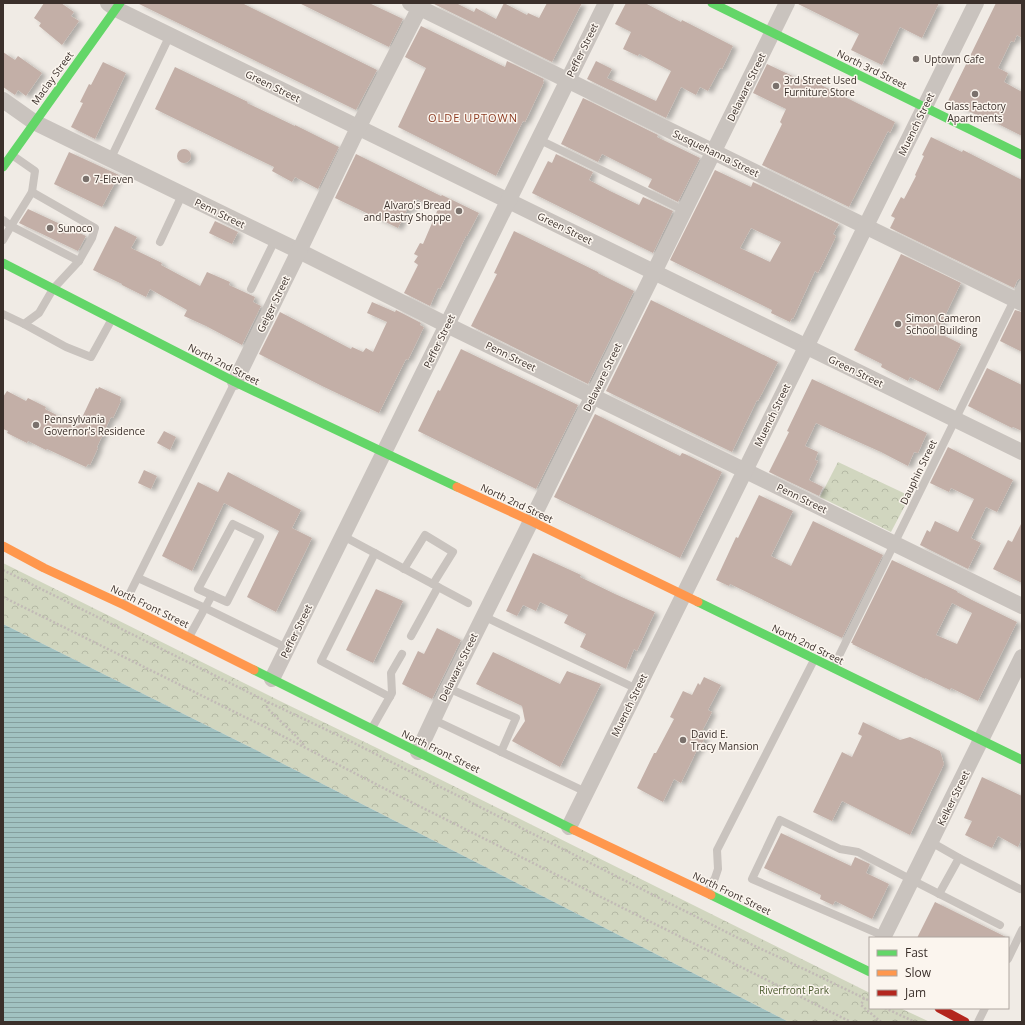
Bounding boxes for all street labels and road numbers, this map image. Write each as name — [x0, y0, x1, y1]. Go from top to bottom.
street label: Peffer Street — [563, 20, 601, 79]
street label: North 3rd Street — [835, 46, 910, 92]
street label: Maclay Street — [28, 48, 76, 108]
street label: Delaware Street — [723, 50, 769, 124]
street label: Green Street — [243, 67, 303, 105]
street label: Muench Street — [895, 90, 937, 158]
street label: Susquehanna Street — [671, 126, 762, 180]
street label: Penn Street — [192, 195, 248, 231]
street label: Green Street — [535, 209, 595, 247]
street label: Geiger Street — [253, 273, 293, 335]
street label: Peffer Street — [420, 311, 458, 370]
street label: Penn Street — [483, 338, 539, 374]
street label: North 2nd Street — [186, 340, 262, 388]
street label: Delaware Street — [579, 340, 625, 414]
street label: Green Street — [826, 352, 886, 390]
street label: Muench Street — [751, 381, 793, 449]
street label: Dauphin Street — [896, 437, 940, 507]
street label: North 2nd Street — [478, 480, 556, 526]
street label: Penn Street — [774, 480, 830, 516]
street label: North Front Street — [109, 581, 192, 631]
street label: Peffer Street — [277, 601, 315, 660]
street label: North 2nd Street — [770, 621, 847, 668]
street label: Delaware Street — [435, 630, 481, 704]
street label: Muench Street — [608, 671, 650, 739]
street label: North Front Street — [400, 726, 483, 776]
street label: Kelker Street — [934, 768, 973, 828]
street label: North Front Street — [691, 868, 774, 918]

